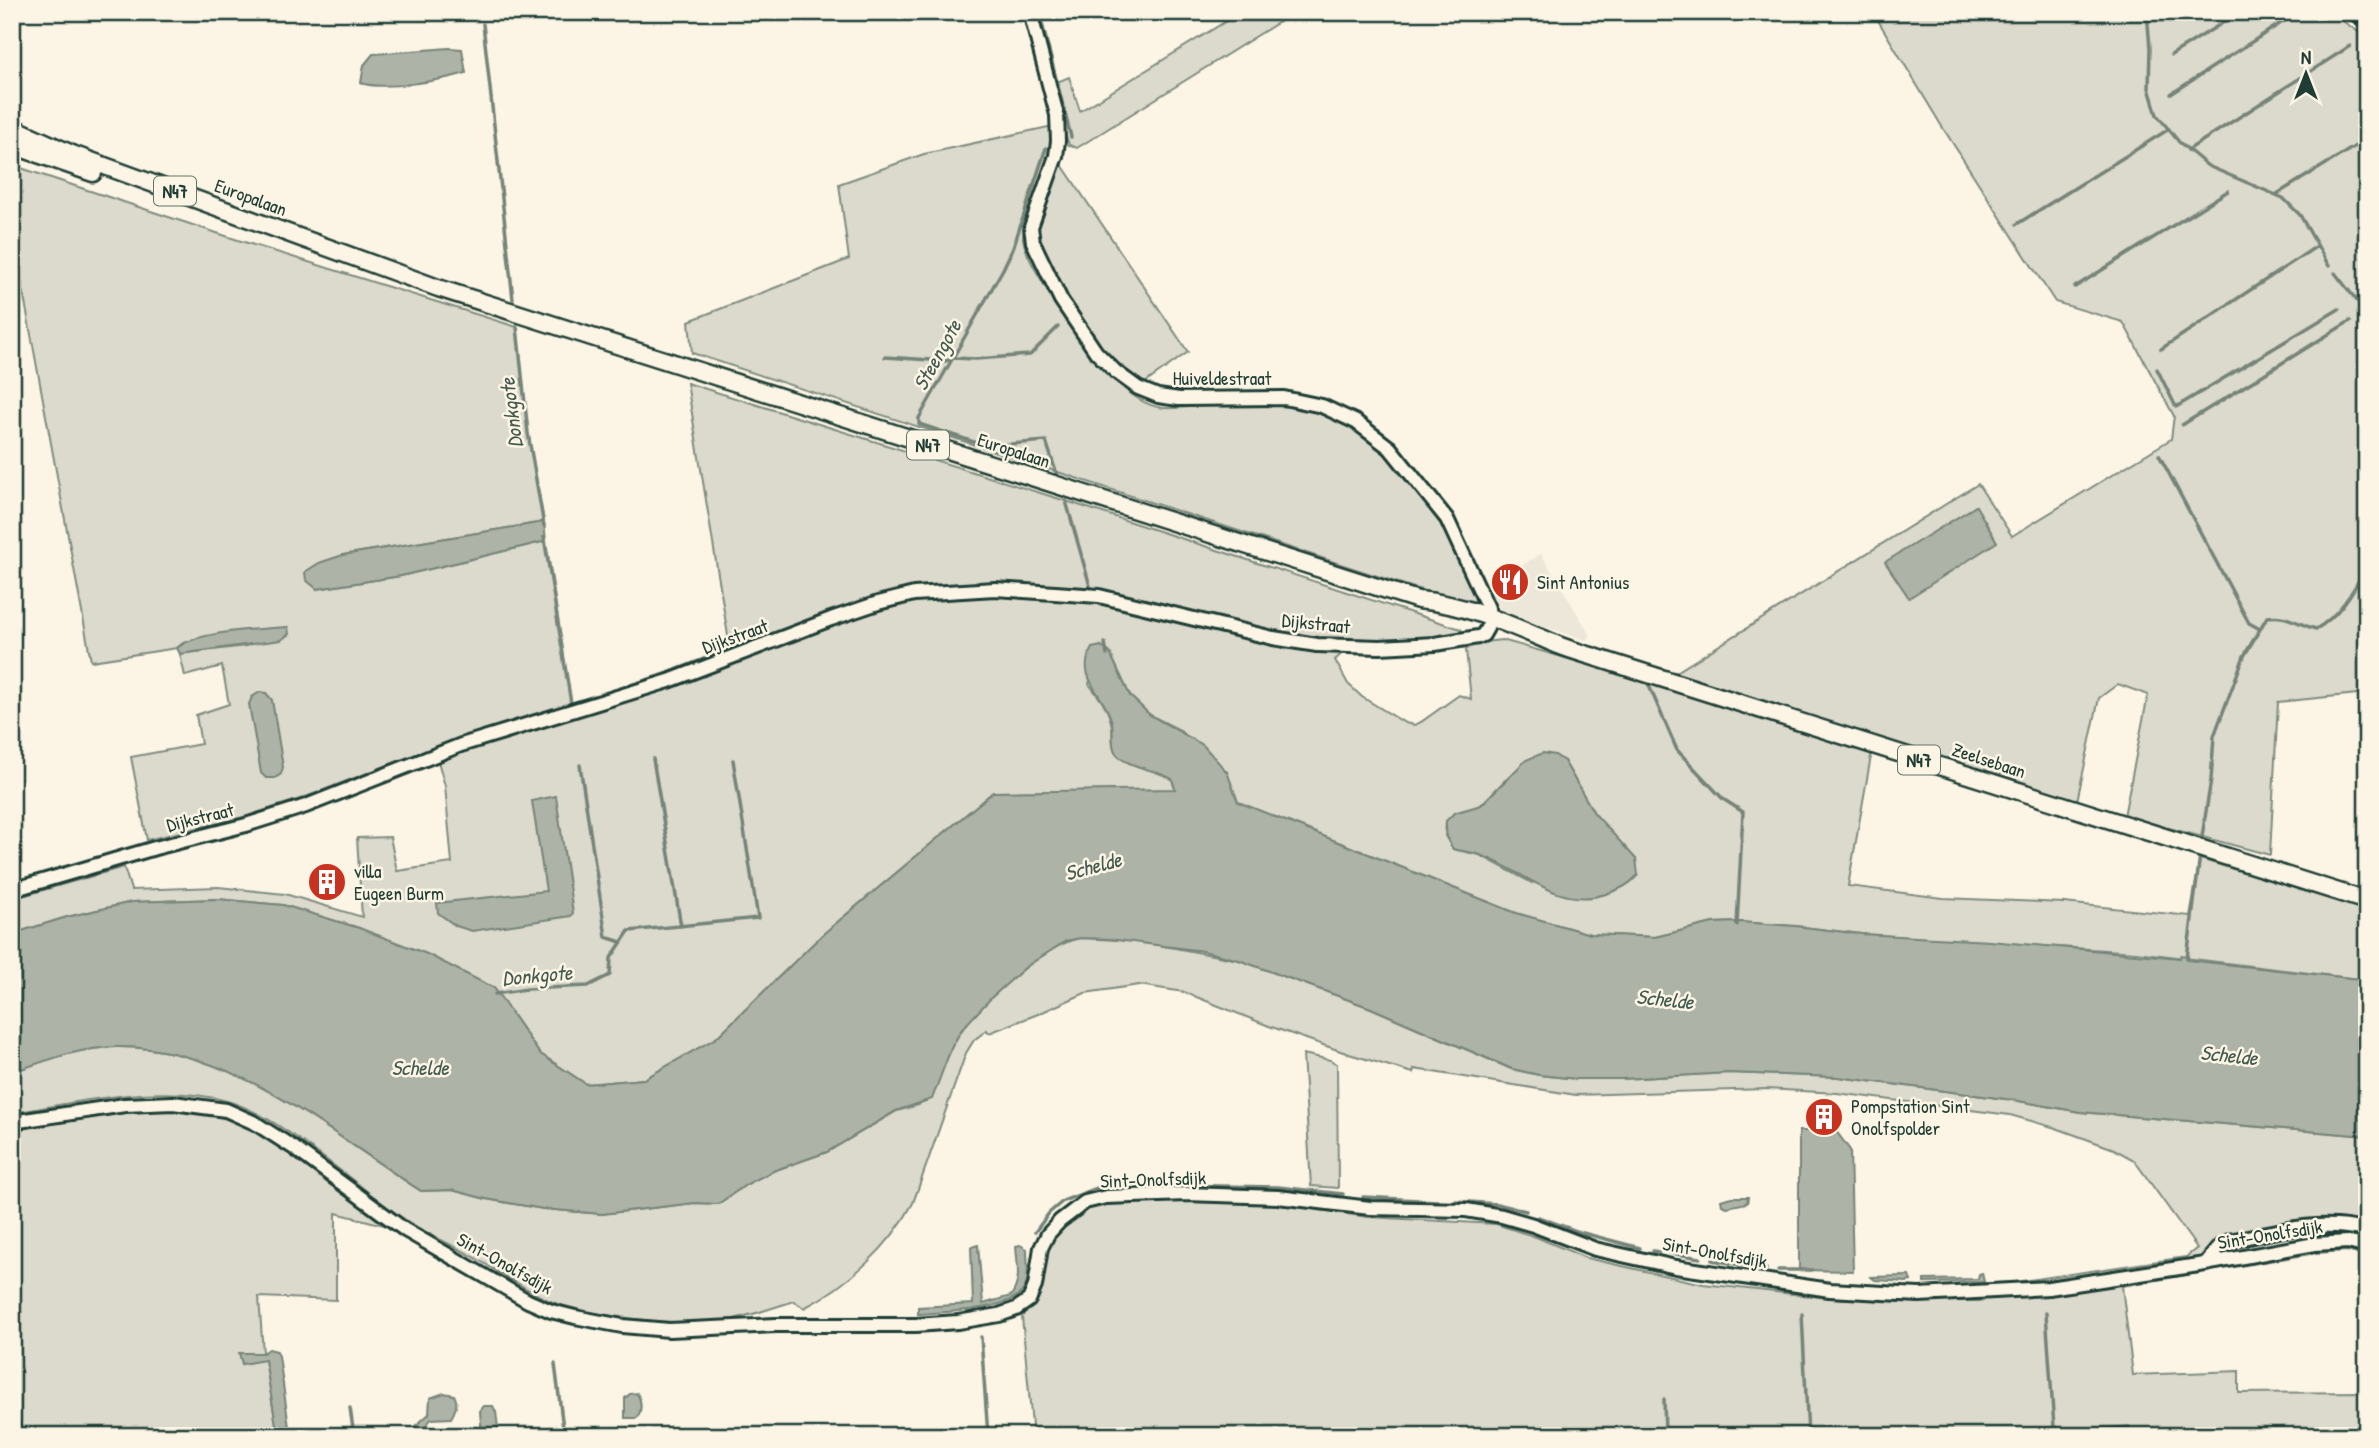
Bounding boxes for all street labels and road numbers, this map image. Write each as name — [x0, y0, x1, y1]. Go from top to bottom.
street label: Europalaan — [211, 172, 291, 222]
road number: N47 — [154, 176, 196, 206]
street label: Huiveldestraat — [1173, 365, 1272, 391]
street label: Europalaan — [974, 426, 1054, 474]
road number: N47 — [907, 430, 949, 460]
street label: Dijkstraat — [1281, 607, 1352, 640]
street label: Dijkstraat — [698, 612, 772, 660]
street label: Zeelsebaan — [1949, 736, 2029, 784]
road number: N47 — [1898, 746, 1940, 774]
street label: Dijkstraat — [164, 796, 237, 838]
street label: Sint-Onolfsdijk — [1100, 1164, 1206, 1194]
street label: Sint-Onolfsdijk — [2216, 1213, 2324, 1255]
street label: Sint-Onolfsdijk — [452, 1226, 558, 1300]
street label: Sint-Onolfsdijk — [1661, 1230, 1769, 1274]

